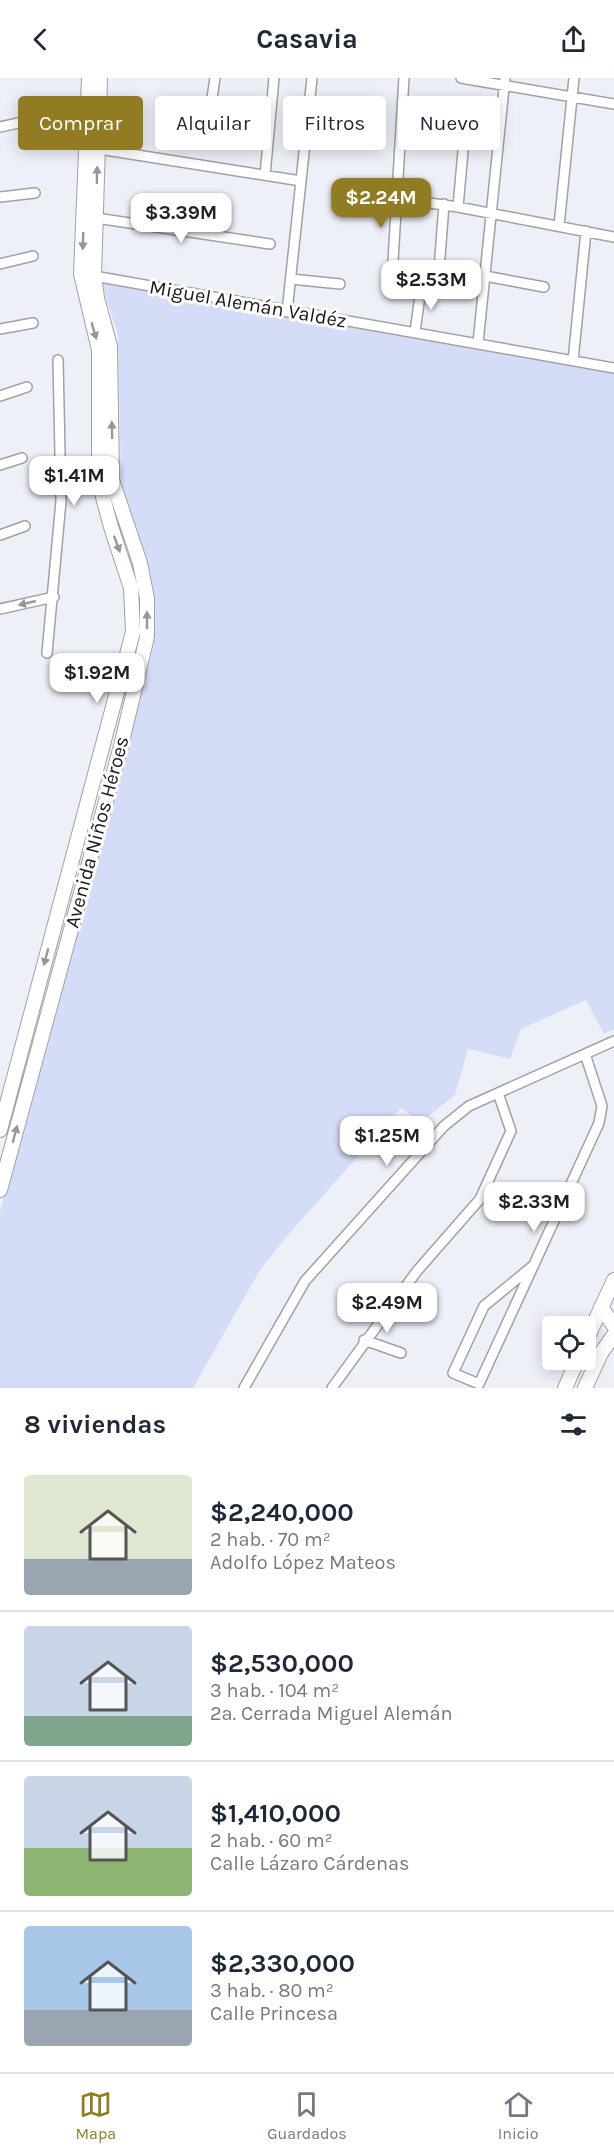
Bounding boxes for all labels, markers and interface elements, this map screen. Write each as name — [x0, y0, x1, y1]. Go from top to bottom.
icon: back — [24, 23, 57, 56]
text: Casavia — [256, 23, 358, 55]
icon: share — [557, 23, 590, 56]
chip: Comprar — [18, 96, 143, 150]
chip: Alquilar — [155, 96, 271, 150]
chip: Filtros — [283, 96, 386, 150]
chip: Nuevo — [398, 96, 500, 150]
one-way arrow — [92, 166, 102, 185]
pin: $2.24M — [332, 178, 430, 229]
text: $2.24M — [345, 186, 417, 209]
pin: $3.39M — [132, 193, 230, 244]
text: $3.39M — [145, 201, 217, 224]
one-way arrow — [78, 232, 87, 251]
pin: $2.53M — [382, 260, 480, 311]
text: $2.53M — [395, 268, 467, 291]
street label: Miguel Alemán Valdéz — [148, 275, 348, 333]
one-way arrow — [90, 322, 99, 340]
one-way arrow — [107, 421, 116, 440]
pin: $1.41M — [25, 456, 123, 507]
text: $1.41M — [43, 464, 105, 487]
one-way arrow — [113, 535, 123, 553]
one-way arrow — [18, 599, 36, 609]
one-way arrow — [142, 611, 152, 630]
pin: $1.92M — [48, 653, 146, 704]
text: $1.92M — [64, 661, 131, 684]
street label: Avenida Niños Héroes — [60, 734, 134, 930]
one-way arrow — [41, 947, 51, 966]
pin: $1.25M — [338, 1116, 436, 1167]
text: $1.25M — [354, 1124, 420, 1147]
one-way arrow — [11, 1125, 21, 1143]
pin: $2.33M — [485, 1182, 583, 1233]
text: $2.33M — [498, 1190, 570, 1213]
pin: $2.49M — [338, 1283, 436, 1334]
text: $2.49M — [351, 1291, 423, 1314]
map controls — [542, 1316, 596, 1370]
button: locate — [542, 1316, 596, 1370]
icon: filters — [557, 1408, 590, 1441]
text: 8 viviendas — [24, 1409, 166, 1440]
text: $2,240,000 — [210, 1497, 354, 1528]
icon: home — [72, 1499, 144, 1571]
text: 2 hab. · 70 m² — [210, 1528, 331, 1551]
text: Adolfo López Mateos — [210, 1551, 396, 1574]
text: $2,530,000 — [210, 1648, 354, 1679]
icon: home — [72, 1650, 144, 1722]
text: 3 hab. · 104 m² — [210, 1679, 339, 1702]
text: 2a. Cerrada Miguel Alemán — [210, 1702, 453, 1725]
text: $1,410,000 — [210, 1798, 341, 1829]
icon: home — [72, 1800, 144, 1872]
text: 2 hab. · 60 m² — [210, 1829, 333, 1852]
text: Calle Lázaro Cárdenas — [210, 1852, 409, 1875]
text: $2,330,000 — [210, 1948, 355, 1979]
icon: home — [72, 1950, 144, 2022]
text: 3 hab. · 80 m² — [210, 1979, 334, 2002]
text: Calle Princesa — [210, 2002, 338, 2025]
tab: Mapa — [76, 2088, 116, 2143]
tab: Guardados — [267, 2088, 347, 2143]
tab: Inicio — [498, 2088, 538, 2143]

